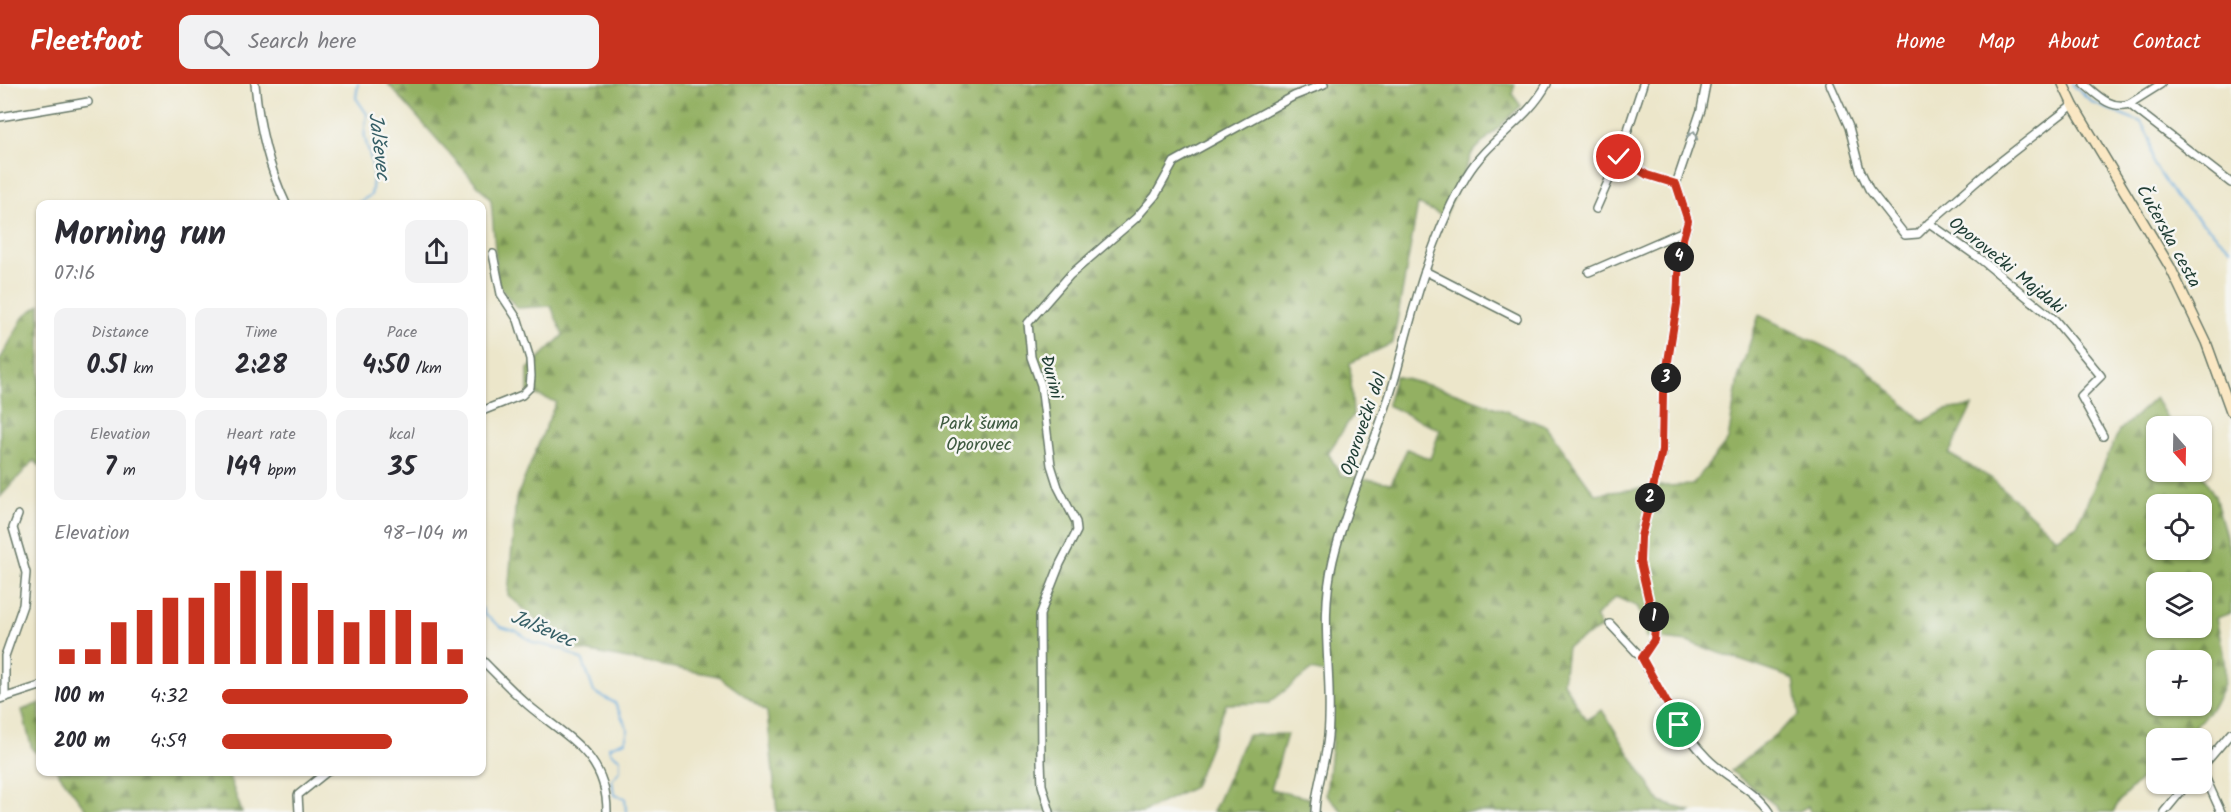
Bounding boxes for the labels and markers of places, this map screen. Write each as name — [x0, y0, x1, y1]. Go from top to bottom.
pin — [1593, 131, 1644, 182]
pin: 4 — [1664, 242, 1694, 272]
pin: 3 — [1651, 363, 1681, 393]
pin: 2 — [1635, 483, 1665, 513]
pin: 1 — [1639, 602, 1669, 632]
pin — [1653, 699, 1704, 750]

